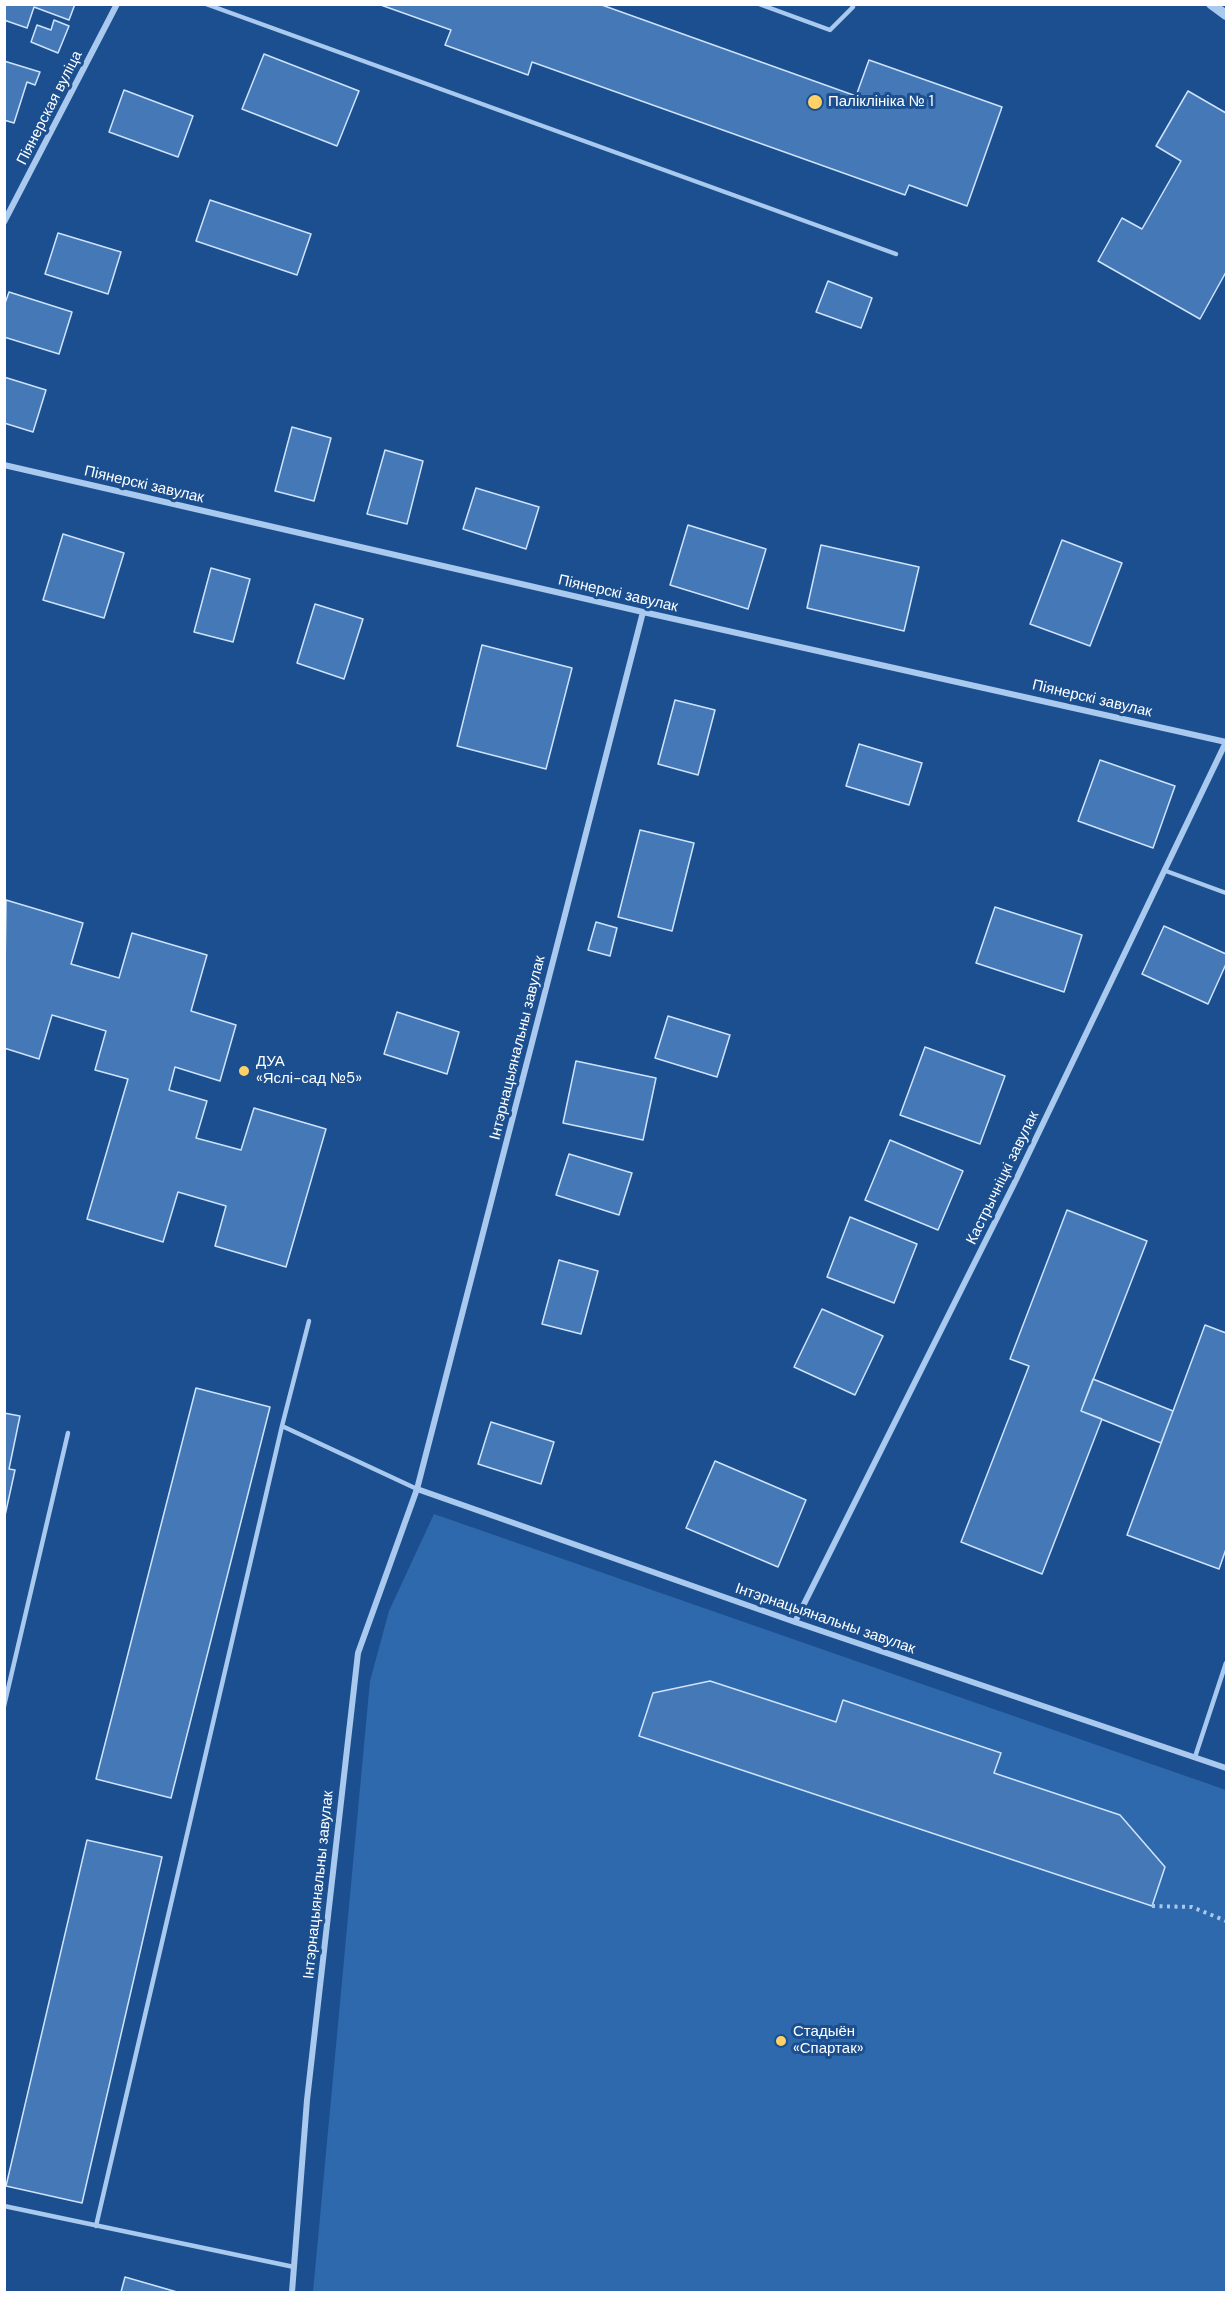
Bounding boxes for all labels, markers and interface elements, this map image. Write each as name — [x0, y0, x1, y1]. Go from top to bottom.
street label: Піянерская вуліца — [13, 48, 87, 168]
marker: Паліклініка № 1 — [806, 93, 824, 111]
place label: Паліклініка № 1 — [828, 93, 934, 111]
street label: Піянерскі завулак — [82, 462, 206, 508]
street label: Піянерскі завулак — [556, 571, 680, 617]
street label: Піянерскі завулак — [1030, 676, 1154, 722]
street label: Інтэрнацыянальны завулак — [486, 954, 550, 1142]
place label: ДУА «Яслі-сад №5» — [256, 1053, 362, 1088]
marker: ДУА «Яслі-сад №5» — [237, 1064, 251, 1078]
street label: Кастрычніцкі завулак — [963, 1108, 1043, 1248]
street label: Інтэрнацыянальны завулак — [733, 1580, 917, 1658]
street label: Інтэрнацыянальны завулак — [300, 1790, 338, 1980]
place label: Стадыён «Спартак» — [793, 2023, 863, 2058]
marker: Стадыён «Спартак» — [774, 2034, 788, 2048]

